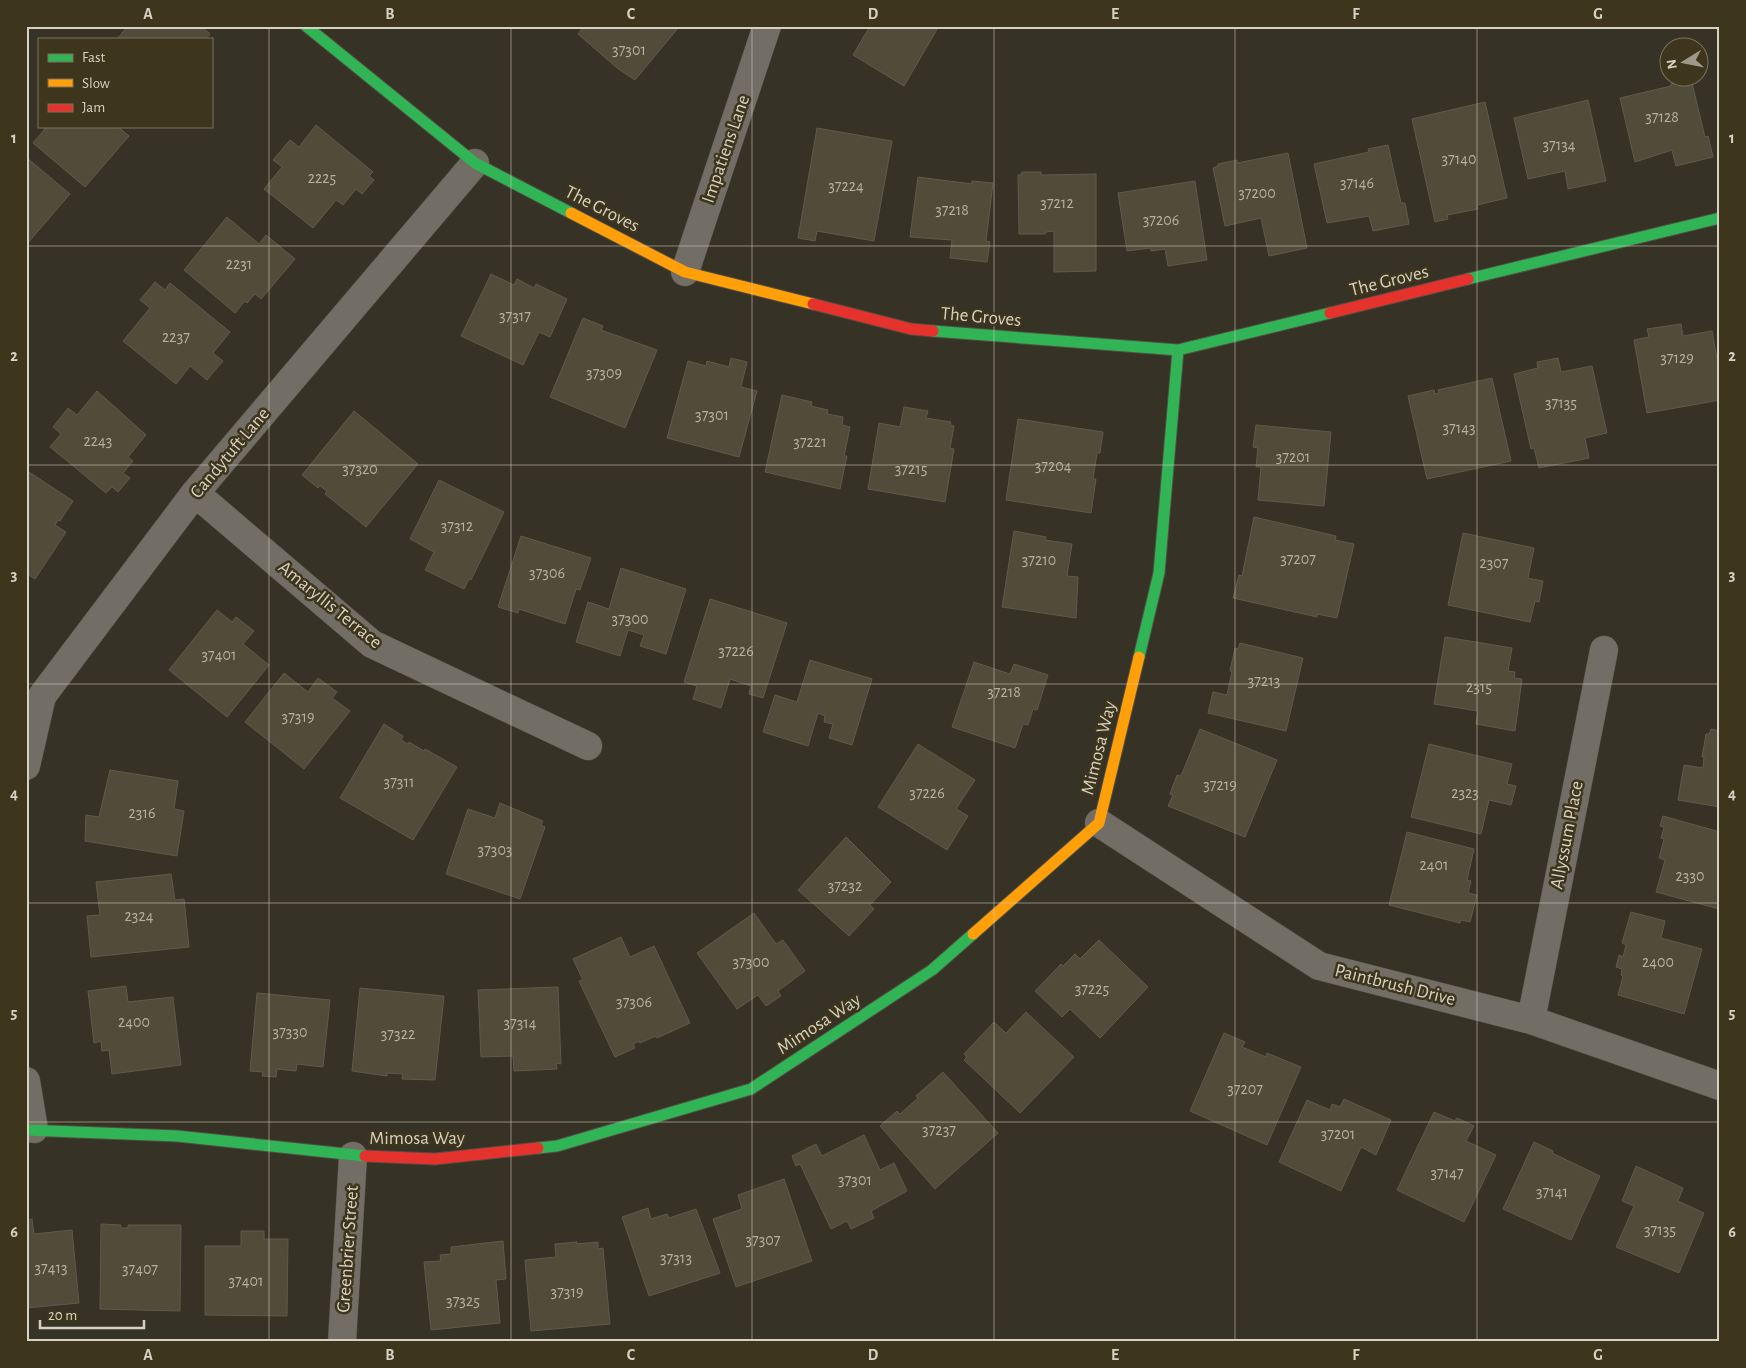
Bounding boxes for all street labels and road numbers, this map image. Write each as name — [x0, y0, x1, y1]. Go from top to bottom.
street label: Impatiens Lane — [699, 92, 753, 206]
street label: The Groves — [562, 182, 642, 236]
street label: The Groves — [1348, 262, 1430, 300]
street label: The Groves — [940, 304, 1022, 330]
street label: Candytuft Lane — [187, 404, 273, 502]
street label: Amaryllis Terrace — [275, 558, 385, 652]
street label: Mimosa Way — [1078, 699, 1120, 797]
street label: Allyssum Place — [1547, 779, 1587, 891]
street label: Paintbrush Drive — [1333, 961, 1457, 1009]
street label: Mimosa Way — [774, 990, 864, 1058]
street label: Mimosa Way — [369, 1129, 465, 1148]
street label: Greenbrier Street — [334, 1185, 362, 1313]

